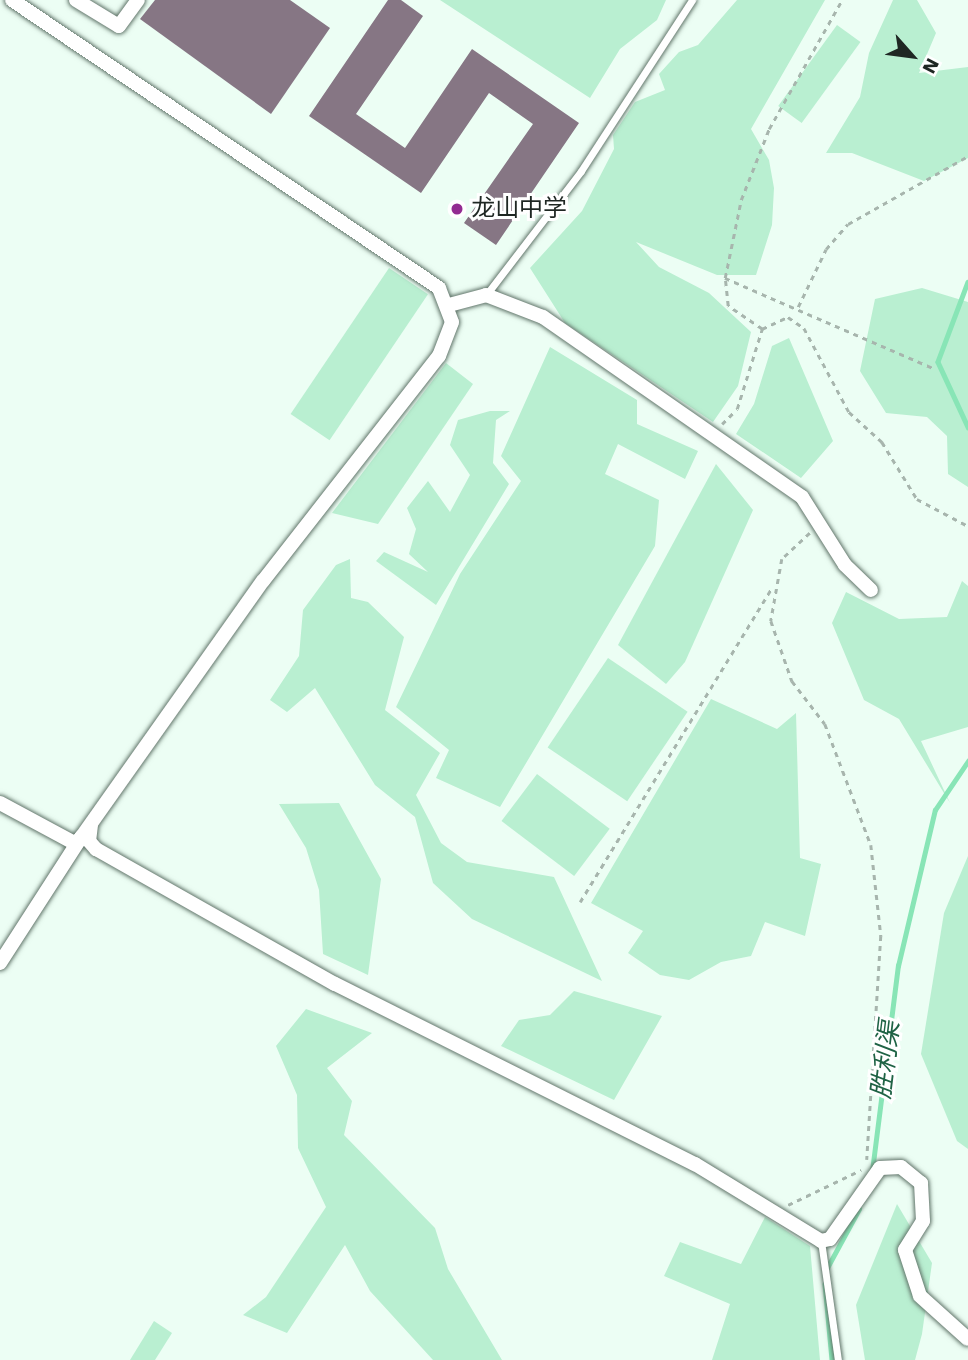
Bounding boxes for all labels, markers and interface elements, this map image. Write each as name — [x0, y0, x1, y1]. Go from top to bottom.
north arrow — [877, 21, 947, 91]
text: N — [918, 54, 944, 78]
place label: 龙山中学 — [471, 195, 567, 223]
marker: 龙山中学 — [449, 201, 465, 217]
water label: 胜利渠 — [866, 1019, 906, 1101]

